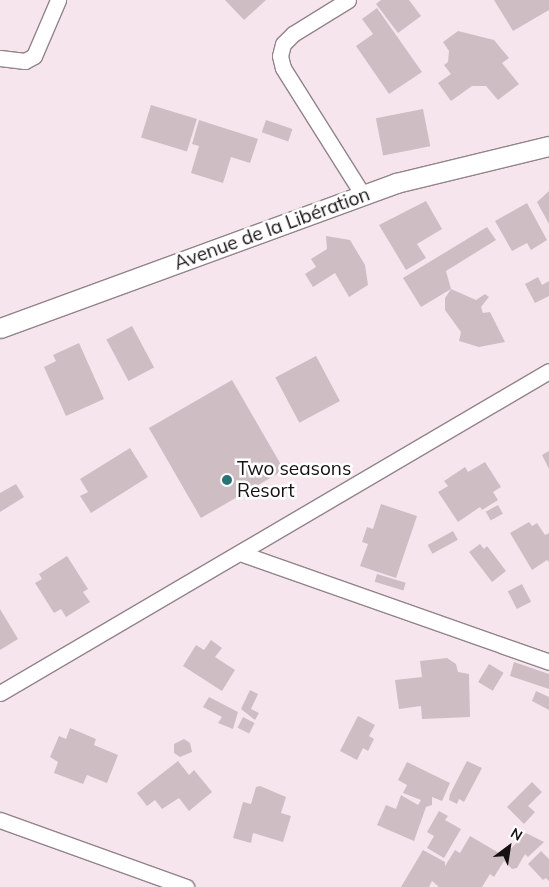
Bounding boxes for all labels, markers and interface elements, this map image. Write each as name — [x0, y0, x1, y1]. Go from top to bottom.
street label: Avenue de la Libération — [171, 183, 373, 275]
place label: Two seasons Resort — [237, 458, 351, 502]
marker: Two seasons Resort — [221, 474, 233, 486]
north arrow — [484, 822, 534, 872]
text: N — [508, 824, 526, 845]

